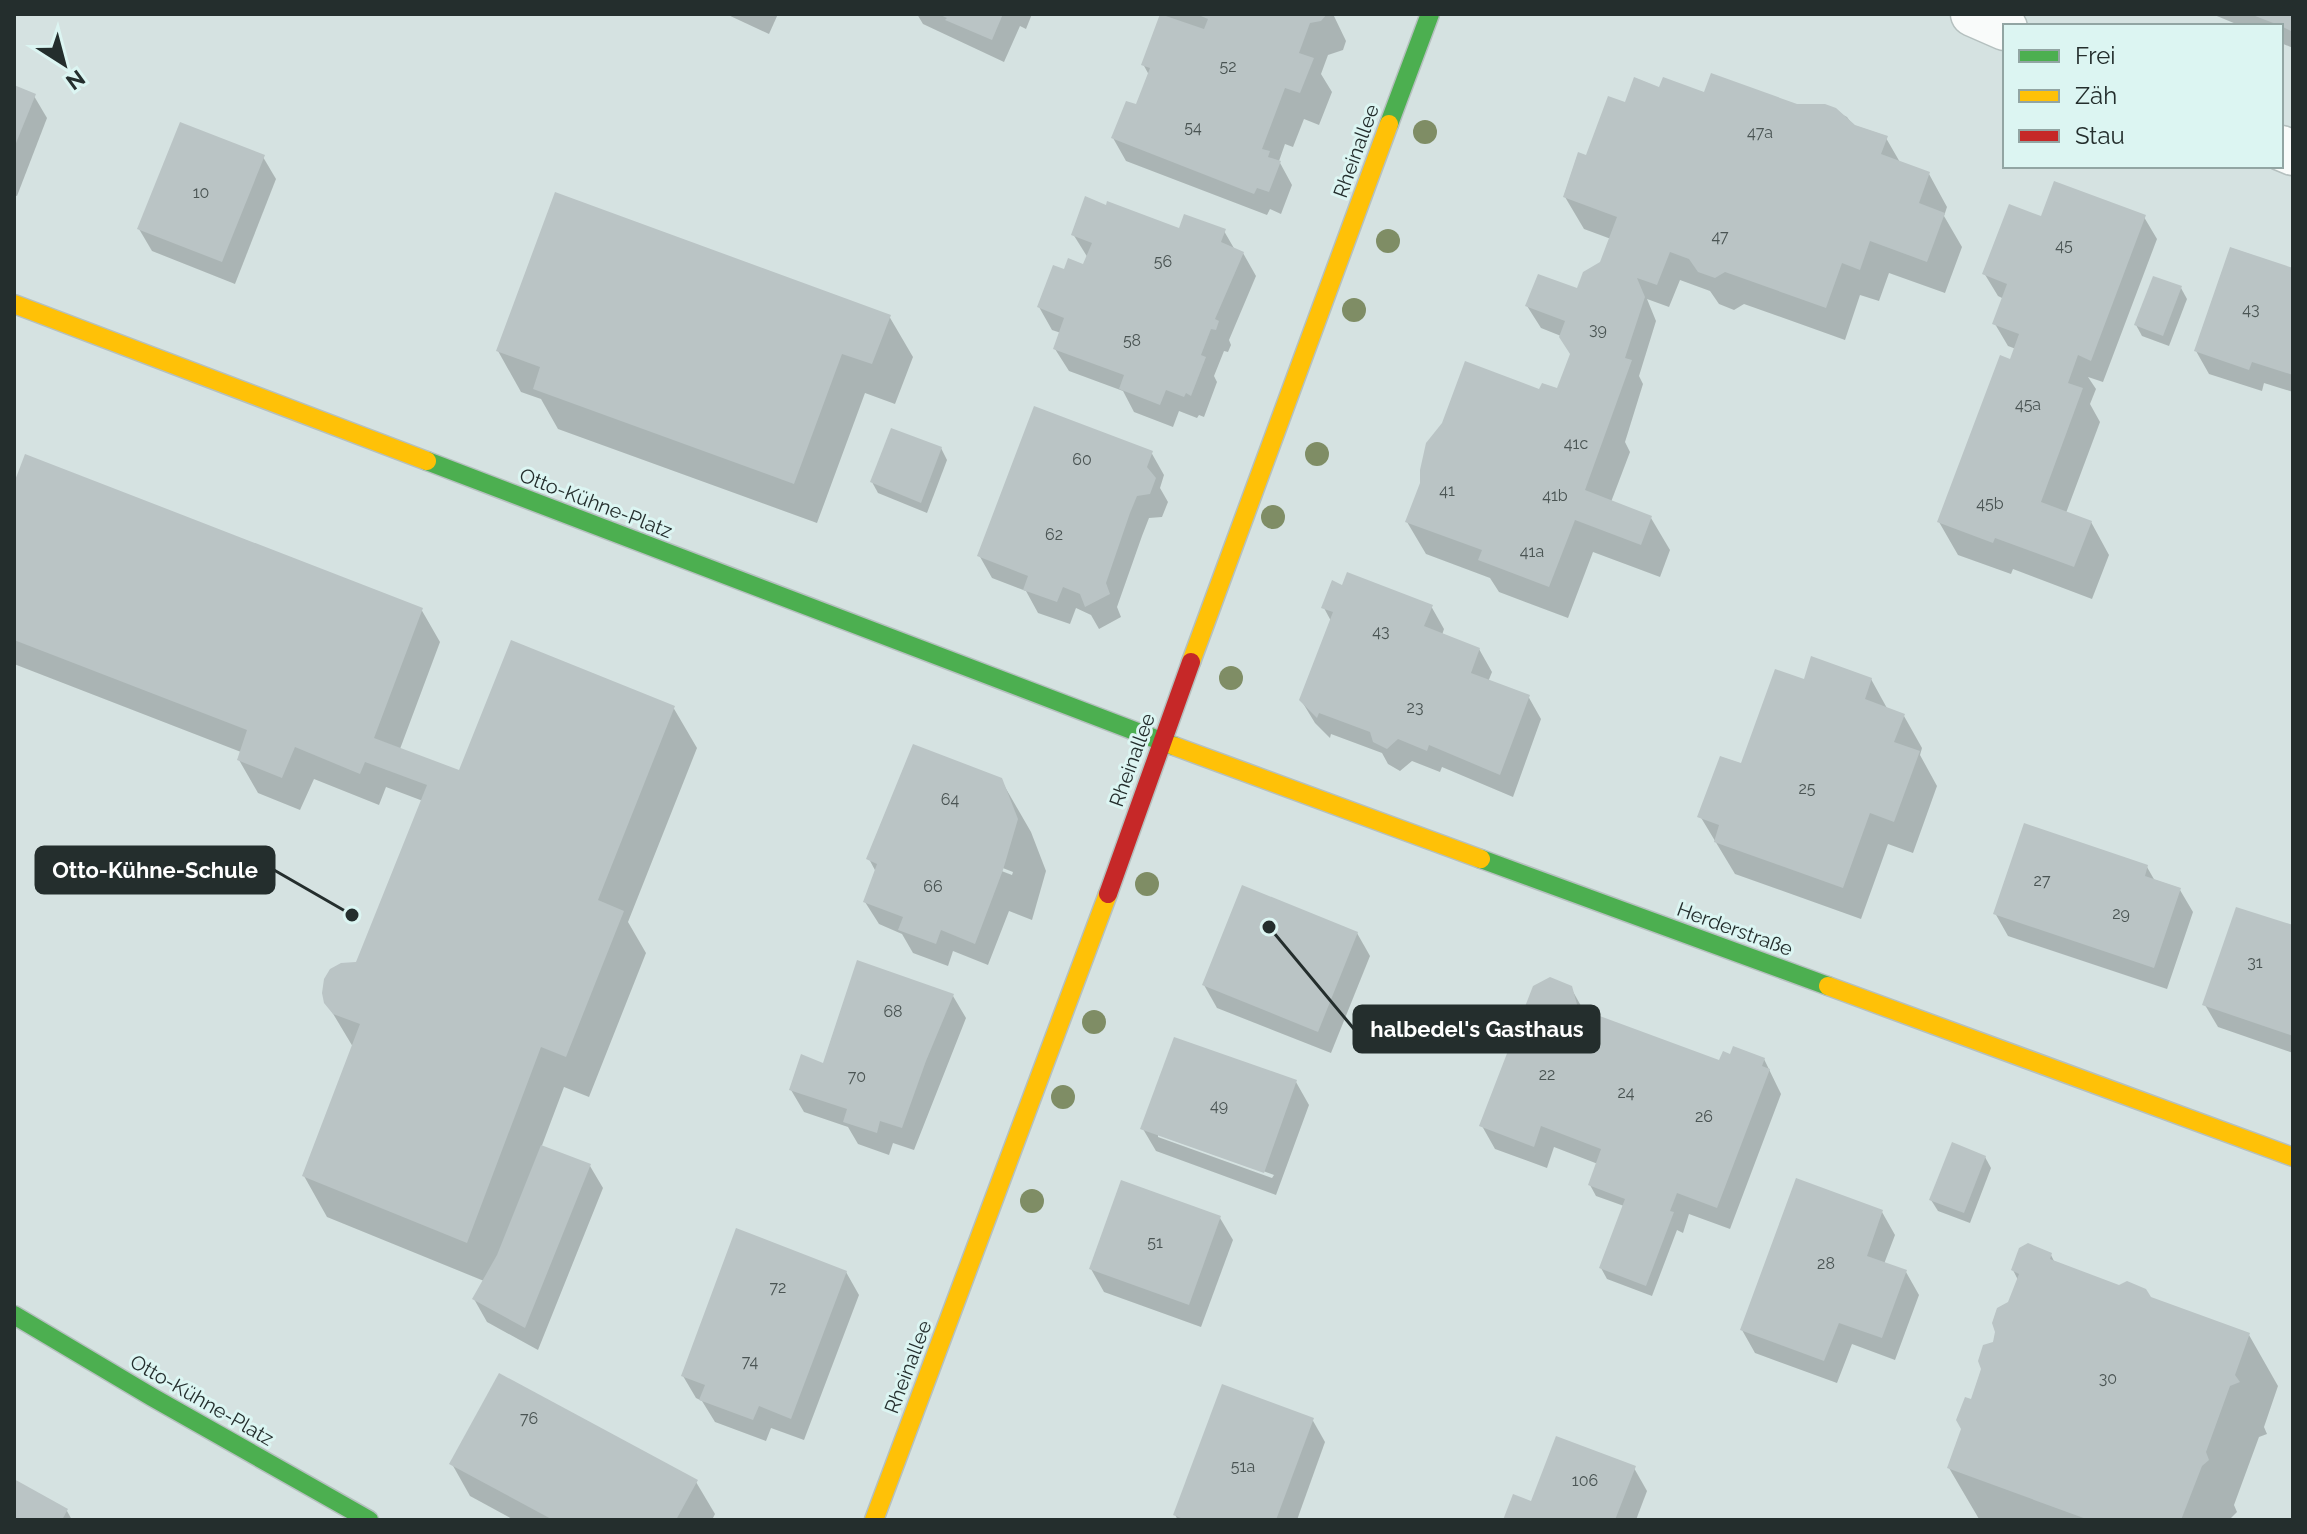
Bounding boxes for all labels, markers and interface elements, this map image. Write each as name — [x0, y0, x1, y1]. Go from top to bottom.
north arrow — [24, 24, 104, 104]
legend — [2003, 24, 2283, 168]
text: Frei — [2075, 41, 2116, 70]
house number: 52 — [1219, 57, 1237, 76]
text: N — [61, 65, 90, 96]
text: Zäh — [2075, 81, 2117, 110]
street label: Rheinallee — [1328, 101, 1384, 201]
house number: 54 — [1184, 118, 1202, 137]
text: Stau — [2075, 121, 2125, 150]
house number: 47a — [1747, 123, 1773, 142]
house number: 10 — [193, 183, 209, 202]
house number: 47 — [1711, 227, 1729, 246]
house number: 45 — [2055, 236, 2073, 255]
house number: 56 — [1154, 252, 1172, 271]
house number: 43 — [2242, 300, 2260, 319]
house number: 39 — [1589, 320, 1607, 339]
house number: 58 — [1123, 331, 1141, 350]
house number: 45a — [2015, 395, 2041, 414]
house number: 41c — [1564, 434, 1588, 453]
house number: 60 — [1072, 450, 1092, 469]
street label: Otto-Kühne-Platz — [516, 463, 676, 543]
house number: 41 — [1439, 481, 1455, 500]
house number: 41b — [1542, 486, 1568, 505]
house number: 45b — [1976, 494, 2004, 513]
house number: 62 — [1045, 525, 1063, 544]
house number: 41a — [1520, 542, 1544, 561]
house number: 43 — [1372, 622, 1390, 641]
house number: 23 — [1407, 698, 1423, 717]
street label: Rheinallee — [1104, 710, 1160, 810]
house number: 25 — [1798, 779, 1816, 798]
house number: 64 — [941, 790, 959, 809]
callout: Otto-Kühne-Schule — [36, 847, 274, 893]
text: Otto-Kühne-Schule — [52, 857, 258, 883]
house number: 27 — [2034, 871, 2051, 890]
house number: 66 — [923, 877, 943, 896]
street label: Herderstraße — [1674, 897, 1796, 961]
house number: 29 — [2112, 904, 2130, 923]
house number: 31 — [2247, 953, 2263, 972]
house number: 68 — [883, 1002, 903, 1021]
callout: halbedel's Gasthaus — [1354, 1006, 1599, 1052]
text: halbedel's Gasthaus — [1370, 1016, 1584, 1042]
house number: 22 — [1539, 1065, 1555, 1084]
house number: 70 — [848, 1067, 866, 1086]
house number: 24 — [1617, 1083, 1635, 1102]
house number: 49 — [1210, 1096, 1228, 1115]
house number: 26 — [1695, 1107, 1713, 1126]
house number: 51 — [1147, 1233, 1163, 1252]
house number: 28 — [1817, 1254, 1835, 1273]
house number: 72 — [770, 1278, 786, 1297]
street label: Rheinallee — [879, 1317, 937, 1417]
street label: Otto-Kühne-Platz — [126, 1349, 278, 1451]
house number: 74 — [742, 1352, 758, 1371]
house number: 30 — [2099, 1369, 2117, 1388]
house number: 76 — [520, 1409, 538, 1428]
house number: 51a — [1231, 1457, 1255, 1476]
house number: 106 — [1572, 1471, 1598, 1490]

